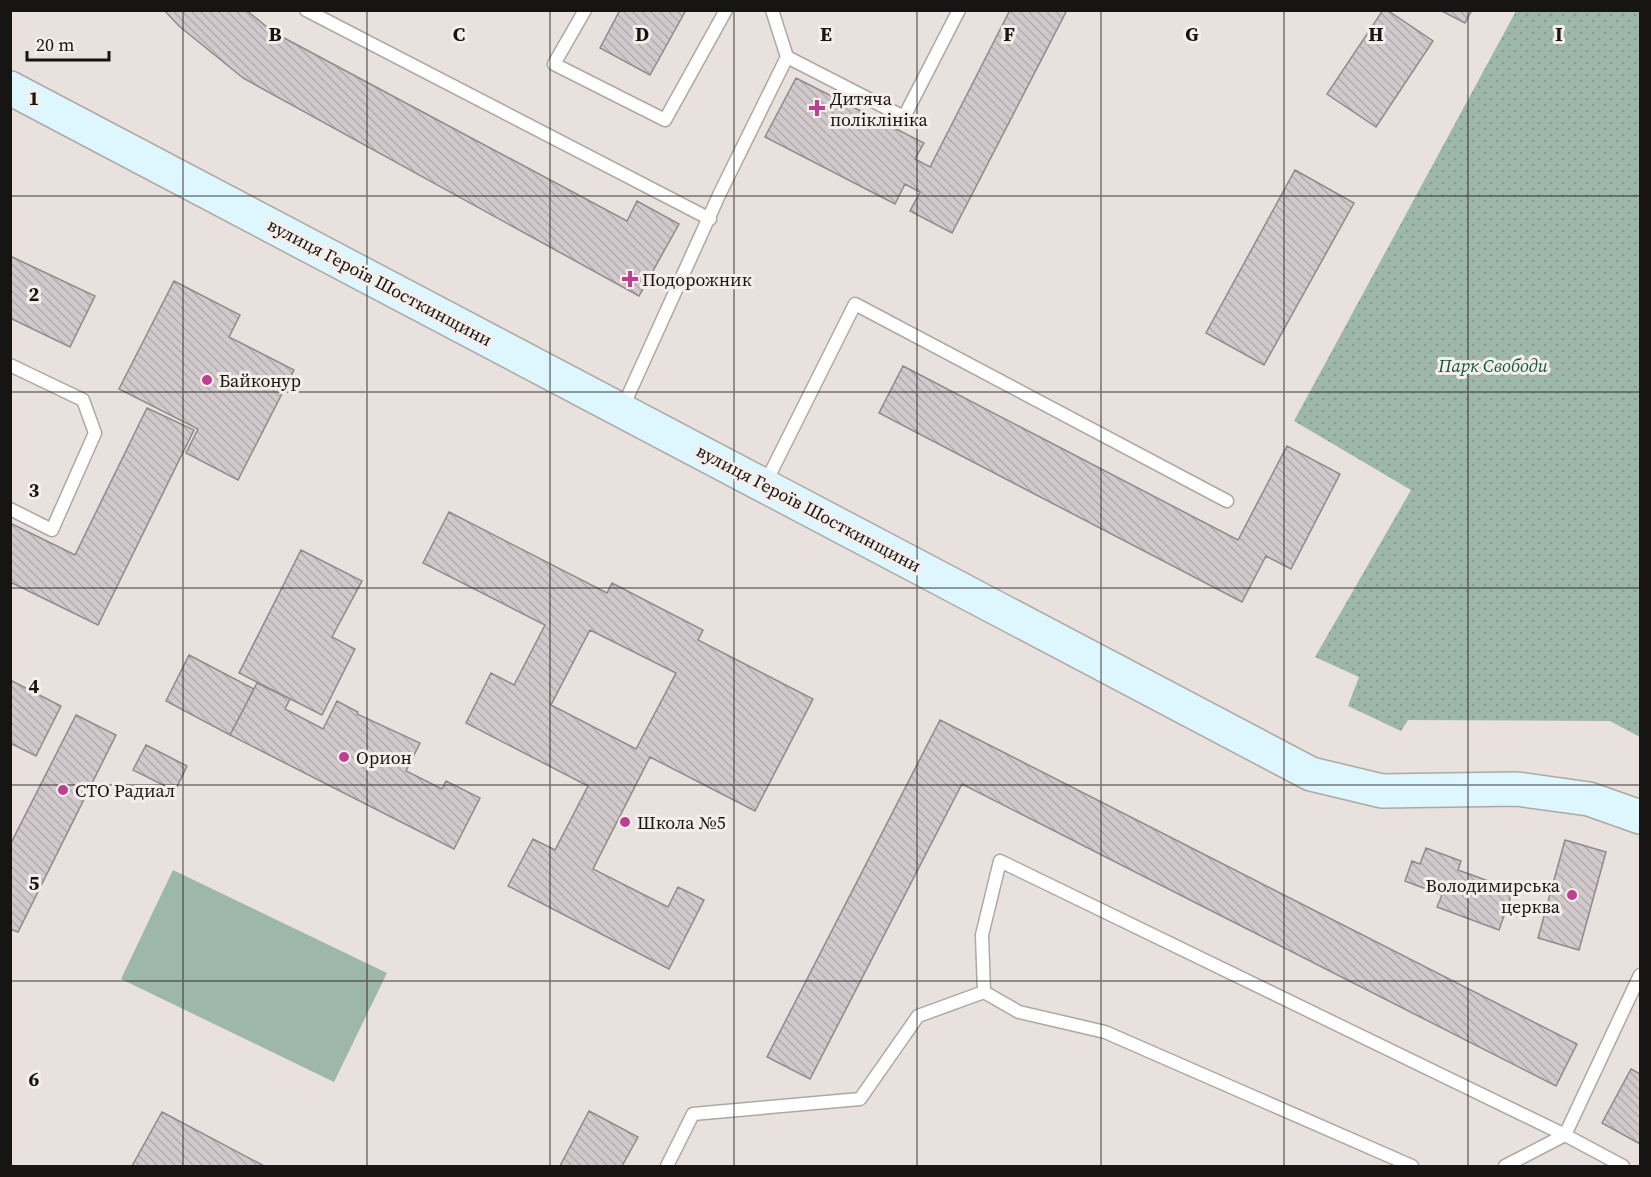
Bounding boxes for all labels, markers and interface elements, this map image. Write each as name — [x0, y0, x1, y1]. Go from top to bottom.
text: B — [268, 20, 282, 48]
text: C — [453, 20, 465, 48]
text: D — [635, 20, 649, 48]
text: E — [820, 20, 832, 48]
text: F — [1003, 20, 1015, 48]
text: G — [1185, 20, 1199, 48]
text: H — [1368, 20, 1384, 48]
text: I — [1555, 20, 1563, 48]
scale bar — [27, 24, 110, 62]
text: 20 m — [36, 32, 74, 57]
text: 1 — [29, 84, 39, 112]
place label: Дитяча поліклініка — [830, 86, 929, 132]
marker: Дитяча поліклініка — [808, 99, 826, 117]
street label: вулиця Героїв Шосткинщини — [263, 212, 497, 352]
place label: Подорожник — [642, 267, 752, 292]
marker: Подорожник — [623, 272, 637, 286]
text: 2 — [29, 280, 40, 308]
park label: Парк Свободи — [1437, 353, 1548, 378]
place label: Байконур — [219, 368, 301, 393]
marker: Байконур — [200, 373, 214, 387]
street label: вулиця Героїв Шосткинщини — [692, 438, 926, 578]
text: 3 — [29, 476, 40, 504]
text: 4 — [29, 672, 40, 700]
place label: Орион — [356, 745, 412, 770]
marker: Орион — [337, 750, 351, 764]
place label: СТО Радиал — [75, 778, 175, 803]
marker: СТО Радиал — [56, 783, 70, 797]
place label: Школа №5 — [637, 810, 726, 835]
marker: Школа №5 — [618, 815, 632, 829]
text: 5 — [29, 869, 40, 897]
place label: Володимирська церква — [1426, 873, 1561, 919]
marker: Володимирська церква — [1565, 888, 1579, 902]
text: 6 — [29, 1065, 40, 1093]

